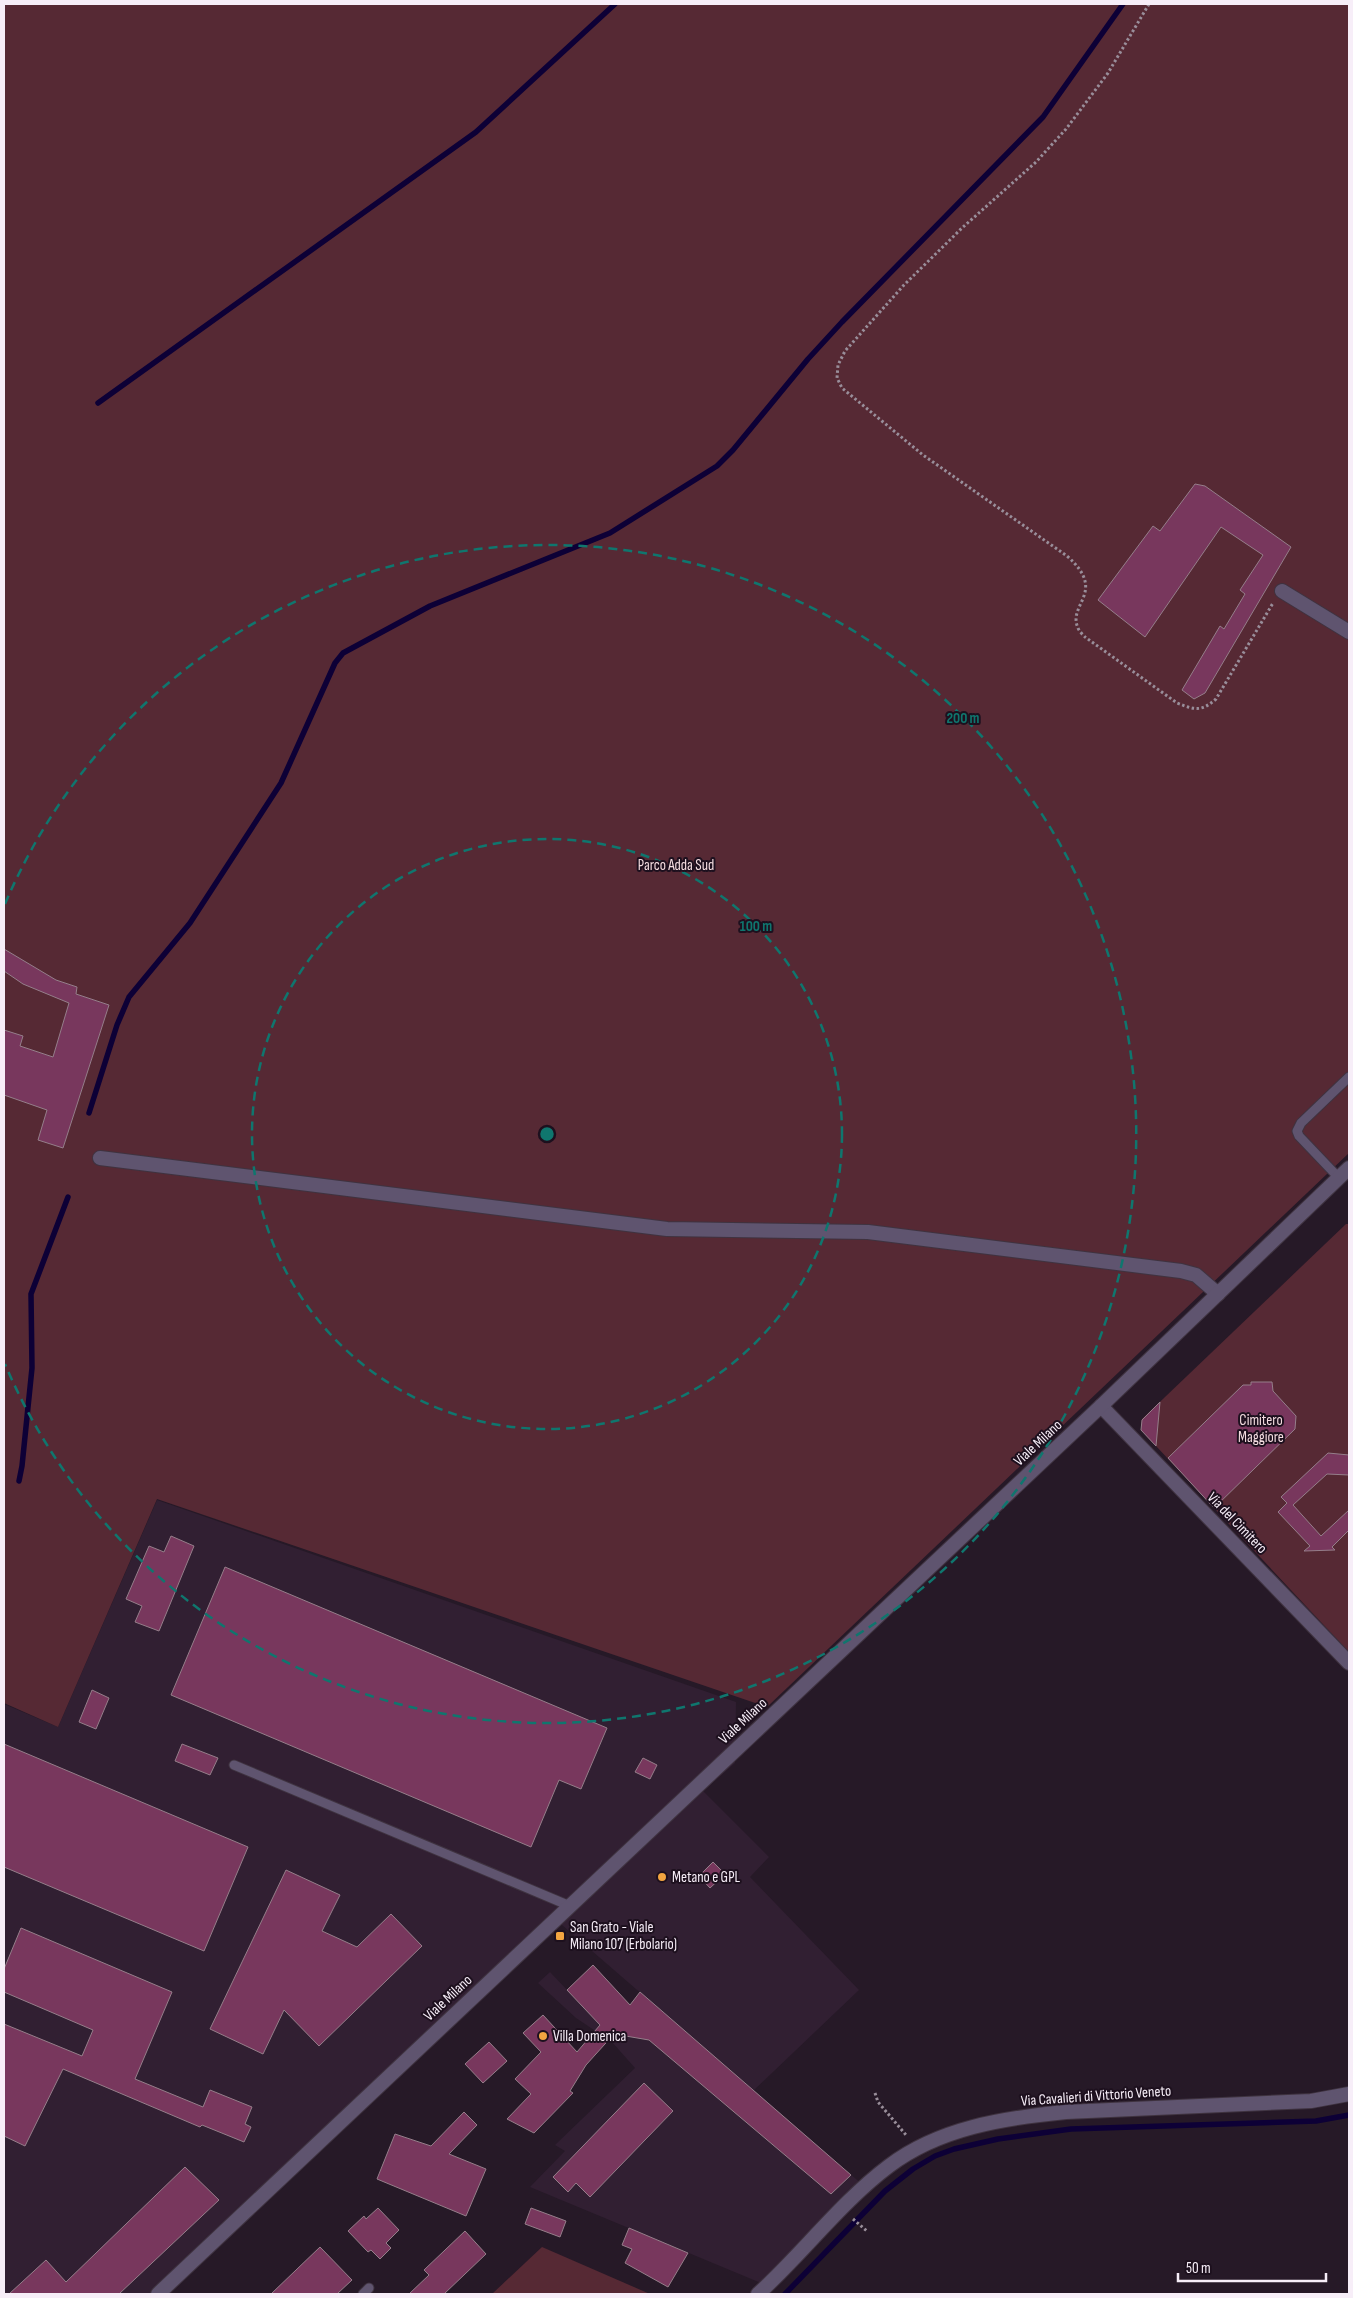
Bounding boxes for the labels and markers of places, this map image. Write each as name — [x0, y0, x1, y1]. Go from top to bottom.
centre of rings — [538, 1125, 556, 1143]
place label: Metano e GPL — [672, 1868, 740, 1887]
marker: Metano e GPL — [656, 1871, 668, 1883]
place label: San Grato - Viale Milano 107 (Erbolario) — [570, 1918, 677, 1954]
marker: San Grato - Viale Milano 107 (Erbolario) — [554, 1930, 566, 1942]
place label: Villa Domenica — [553, 2027, 627, 2046]
marker: Villa Domenica — [537, 2030, 549, 2042]

